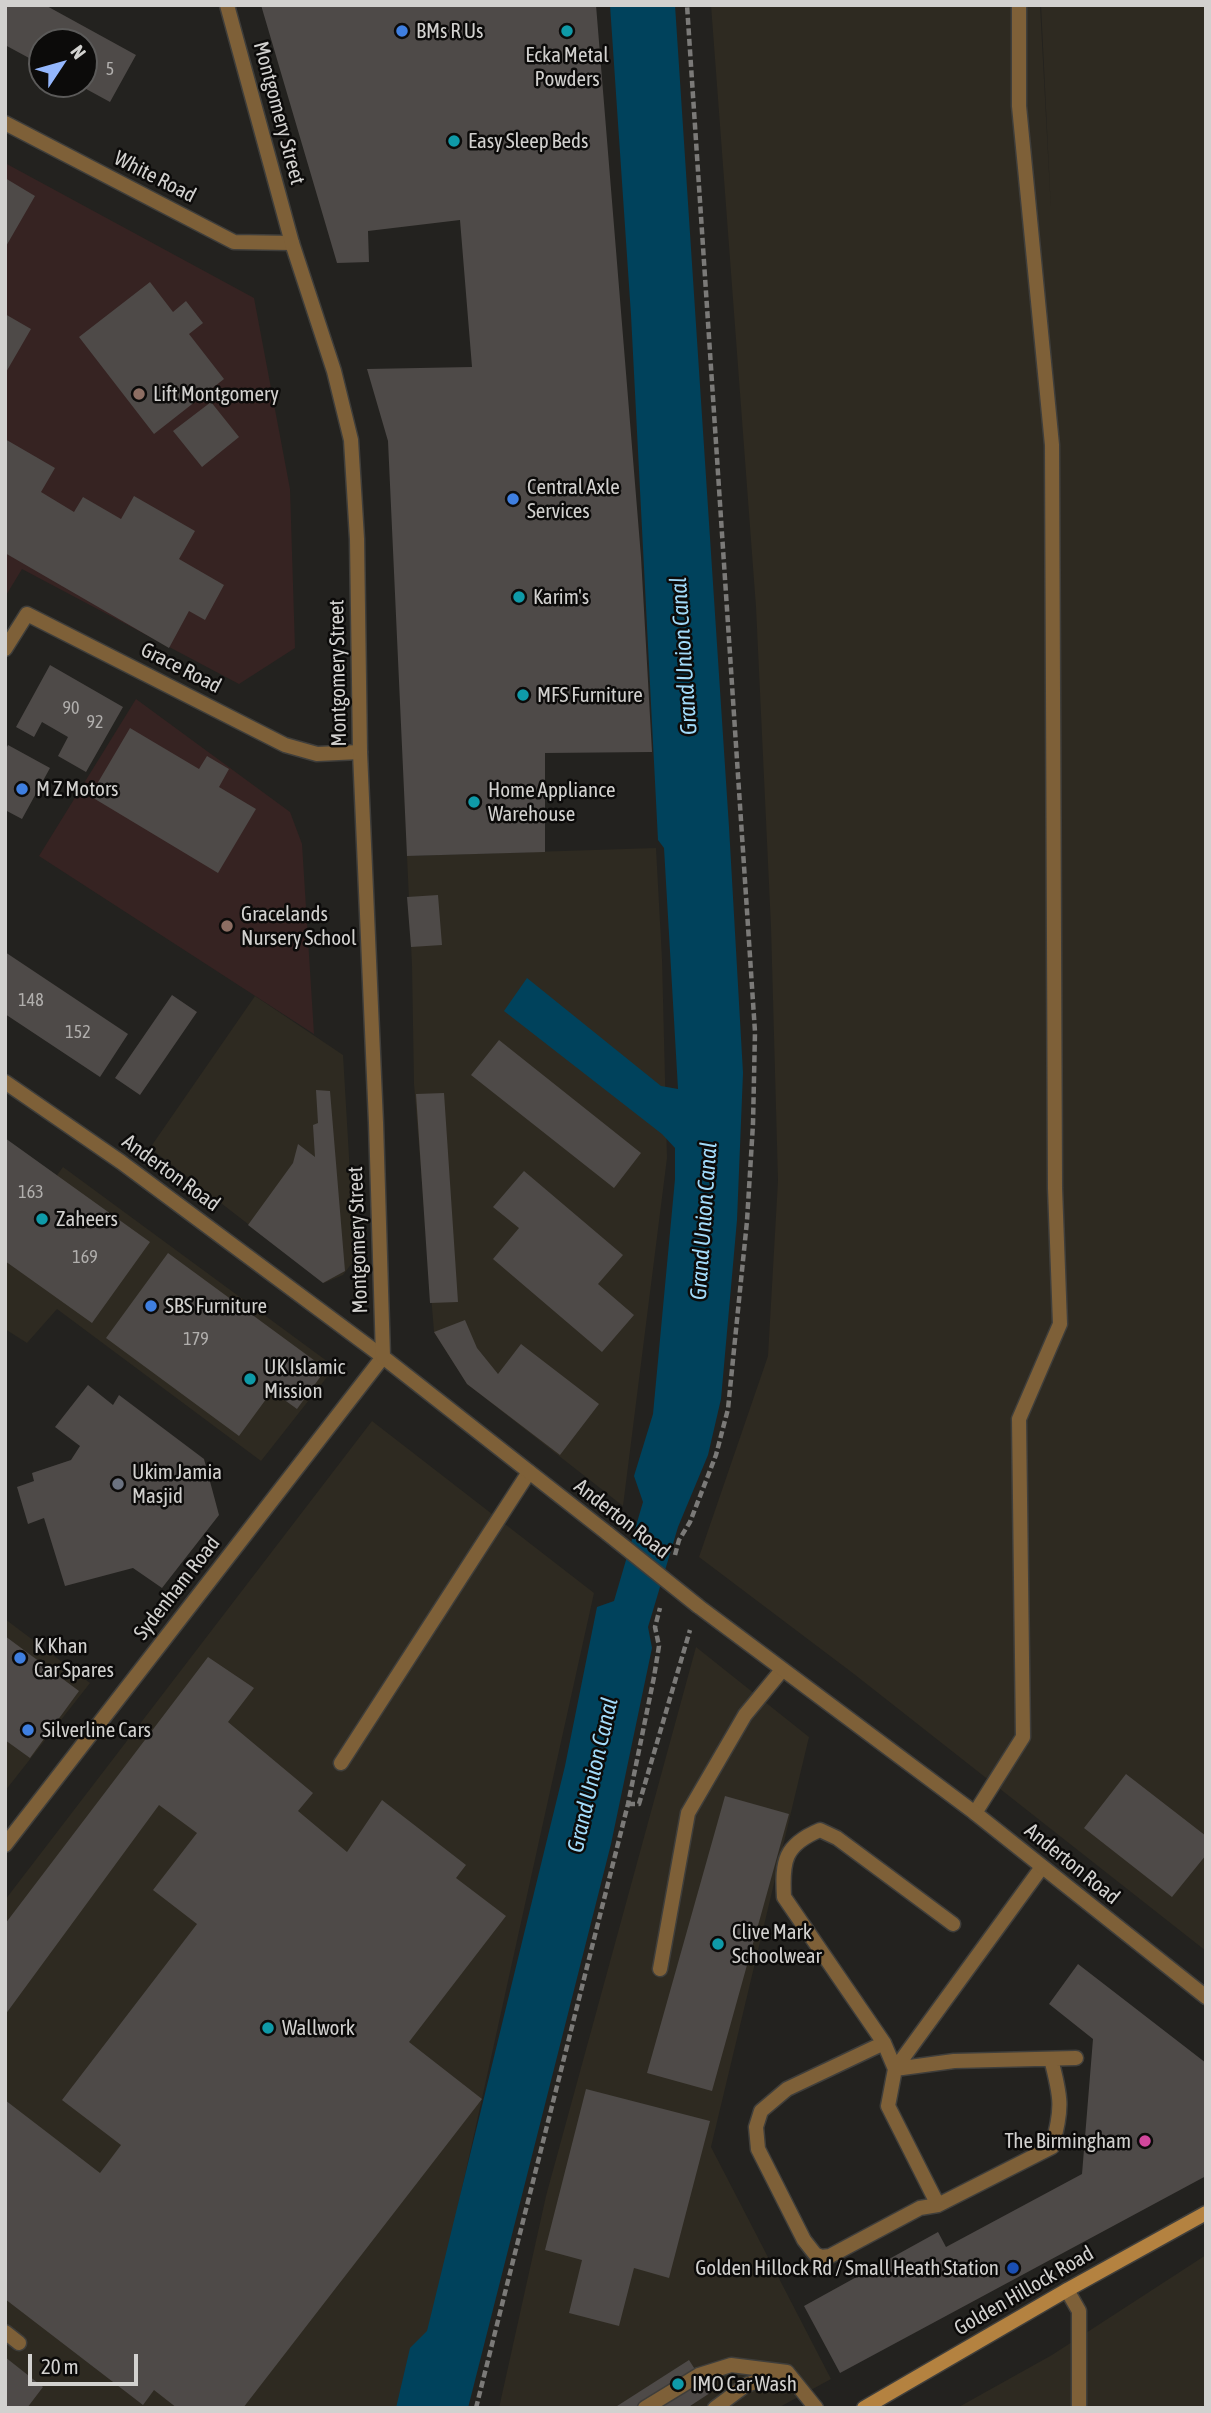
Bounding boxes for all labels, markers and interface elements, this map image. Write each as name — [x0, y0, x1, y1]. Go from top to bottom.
place label: BMs R Us — [416, 18, 483, 44]
marker: BMs R Us — [394, 23, 410, 39]
marker: Ecka Metal Powders — [559, 23, 575, 39]
north arrow — [28, 28, 98, 98]
street label: Montgomery Street — [248, 39, 310, 187]
text: N — [66, 41, 91, 63]
place label: Ecka Metal Powders — [525, 42, 609, 92]
house number: 5 — [106, 58, 114, 80]
place label: Easy Sleep Beds — [468, 128, 588, 154]
marker: Easy Sleep Beds — [446, 133, 462, 149]
street label: White Road — [110, 146, 200, 208]
place label: Lift Montgomery — [153, 381, 279, 407]
marker: Lift Montgomery — [131, 386, 147, 402]
place label: Central Axle Services — [527, 474, 620, 524]
marker: Central Axle Services — [505, 491, 521, 507]
water label: Grand Union Canal — [665, 576, 703, 736]
place label: Karim's — [533, 584, 589, 610]
marker: Karim's — [511, 589, 527, 605]
street label: Montgomery Street — [324, 599, 352, 747]
street label: Grace Road — [137, 637, 225, 699]
place label: MFS Furniture — [537, 682, 643, 708]
marker: MFS Furniture — [515, 687, 531, 703]
house number: 90 — [63, 697, 79, 719]
house number: 92 — [87, 711, 103, 733]
place label: M Z Motors — [36, 776, 119, 802]
place label: Home Appliance Warehouse — [488, 777, 615, 827]
marker: M Z Motors — [14, 781, 30, 797]
marker: Home Appliance Warehouse — [466, 794, 482, 810]
place label: Gracelands Nursery School — [241, 901, 356, 951]
marker: Gracelands Nursery School — [219, 918, 235, 934]
house number: 148 — [18, 989, 44, 1011]
house number: 152 — [65, 1021, 91, 1043]
street label: Anderton Road — [117, 1129, 225, 1217]
water label: Grand Union Canal — [685, 1141, 723, 1301]
street label: Montgomery Street — [343, 1166, 373, 1314]
house number: 163 — [18, 1181, 44, 1203]
place label: Zaheers — [56, 1206, 118, 1232]
marker: Zaheers — [34, 1211, 50, 1227]
house number: 169 — [72, 1246, 98, 1268]
place label: SBS Furniture — [165, 1293, 267, 1319]
marker: SBS Furniture — [143, 1298, 159, 1314]
house number: 179 — [183, 1328, 209, 1350]
place label: UK Islamic Mission — [264, 1354, 345, 1404]
marker: UK Islamic Mission — [242, 1371, 258, 1387]
place label: Ukim Jamia Masjid — [132, 1459, 222, 1509]
street label: Anderton Road — [569, 1474, 675, 1564]
marker: Ukim Jamia Masjid — [110, 1476, 126, 1492]
street label: Sydenham Road — [129, 1531, 225, 1645]
place label: K Khan Car Spares — [34, 1633, 114, 1683]
marker: K Khan Car Spares — [12, 1650, 28, 1666]
water label: Grand Union Canal — [562, 1695, 624, 1855]
place label: Silverline Cars — [42, 1717, 151, 1743]
marker: Silverline Cars — [20, 1722, 36, 1738]
street label: Anderton Road — [1019, 1818, 1125, 1910]
place label: Clive Mark Schoolwear — [732, 1919, 822, 1969]
marker: Clive Mark Schoolwear — [710, 1936, 726, 1952]
place label: Wallwork — [282, 2015, 355, 2041]
marker: Wallwork — [260, 2020, 276, 2036]
place label: The Birmingham — [1004, 2128, 1131, 2154]
marker: The Birmingham — [1137, 2133, 1153, 2149]
street label: Golden Hillock Road — [950, 2241, 1098, 2341]
place label: Golden Hillock Rd / Small Heath Station — [695, 2255, 999, 2281]
marker: Golden Hillock Rd / Small Heath Station — [1005, 2260, 1021, 2276]
scale bar — [32, 2340, 142, 2384]
text: 20 m — [41, 2354, 79, 2378]
place label: IMO Car Wash — [692, 2371, 797, 2397]
marker: IMO Car Wash — [670, 2376, 686, 2392]

